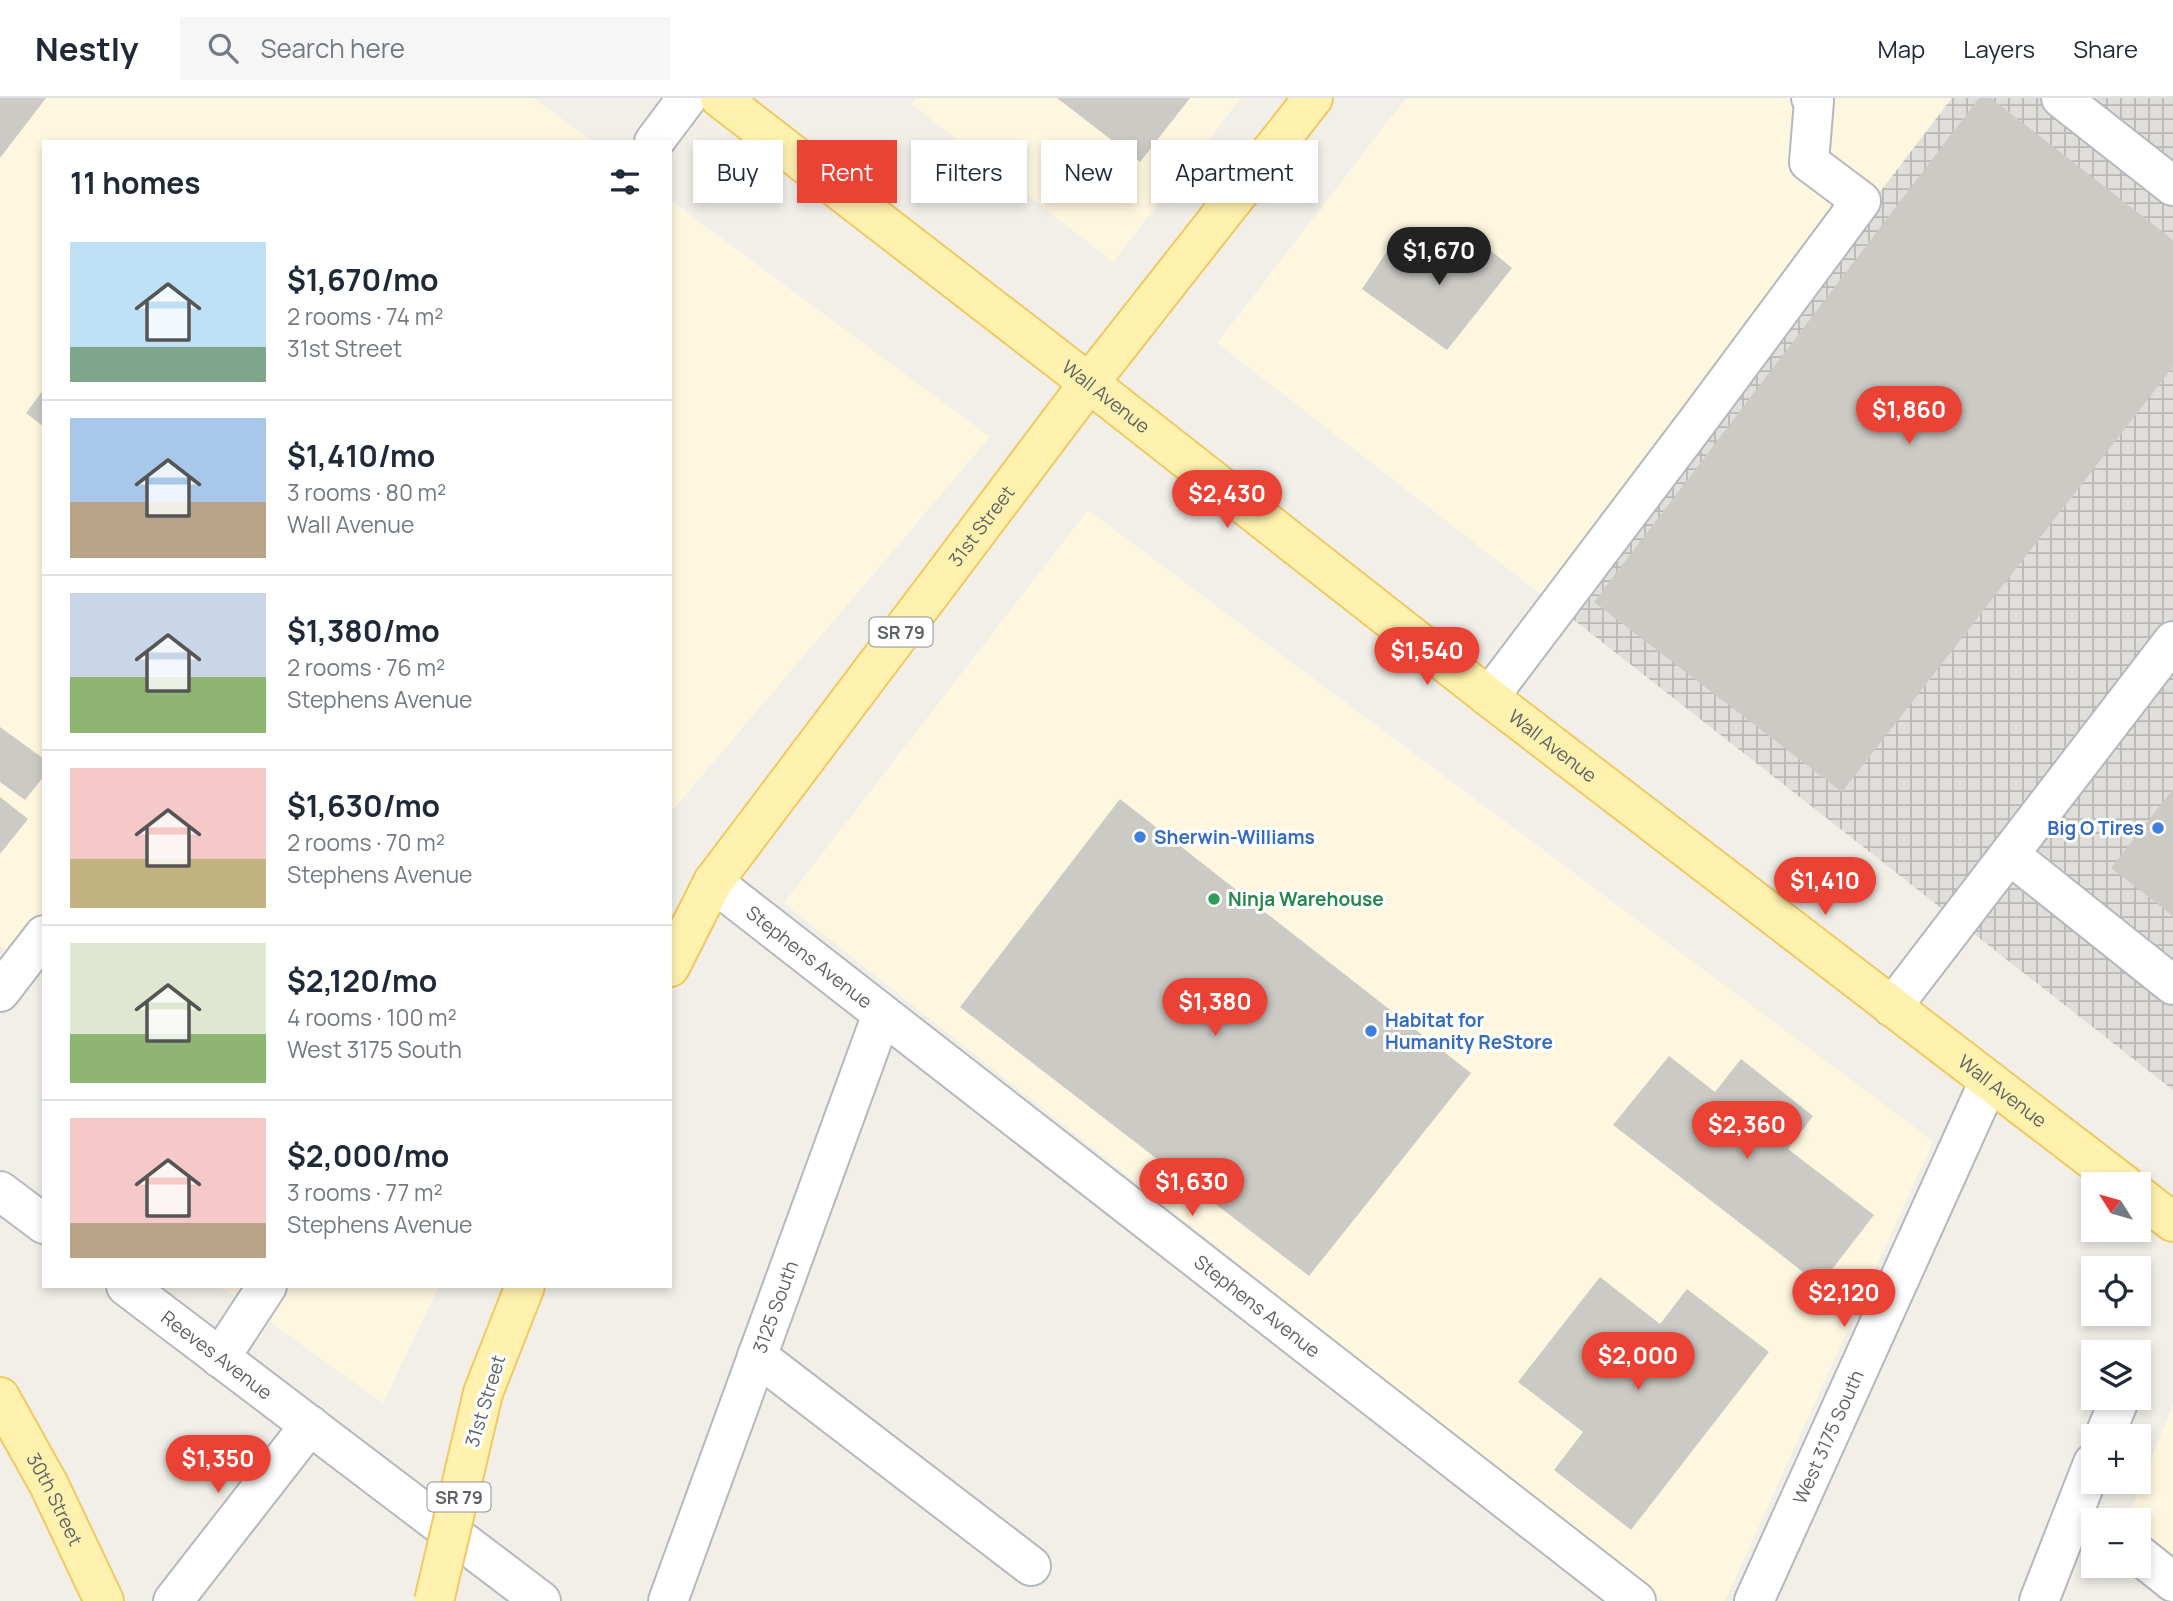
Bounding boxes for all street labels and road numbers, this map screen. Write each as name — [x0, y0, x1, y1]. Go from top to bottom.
street label: Wall Avenue — [1057, 354, 1156, 439]
street label: 31st Street — [942, 480, 1020, 572]
road number: SR 79 — [870, 618, 932, 646]
street label: Wall Avenue — [1503, 703, 1602, 788]
street label: Stephens Avenue — [741, 900, 878, 1014]
street label: Wall Avenue — [1953, 1049, 2052, 1133]
street label: Stephens Avenue — [1189, 1249, 1326, 1363]
street label: 3125 South — [746, 1257, 804, 1357]
street label: Reeves Avenue — [156, 1304, 278, 1406]
street label: 31st Street — [459, 1352, 511, 1450]
street label: West 3175 South — [1786, 1366, 1870, 1508]
street label: 30th Street — [21, 1448, 89, 1550]
road number: SR 79 — [428, 1482, 490, 1512]

